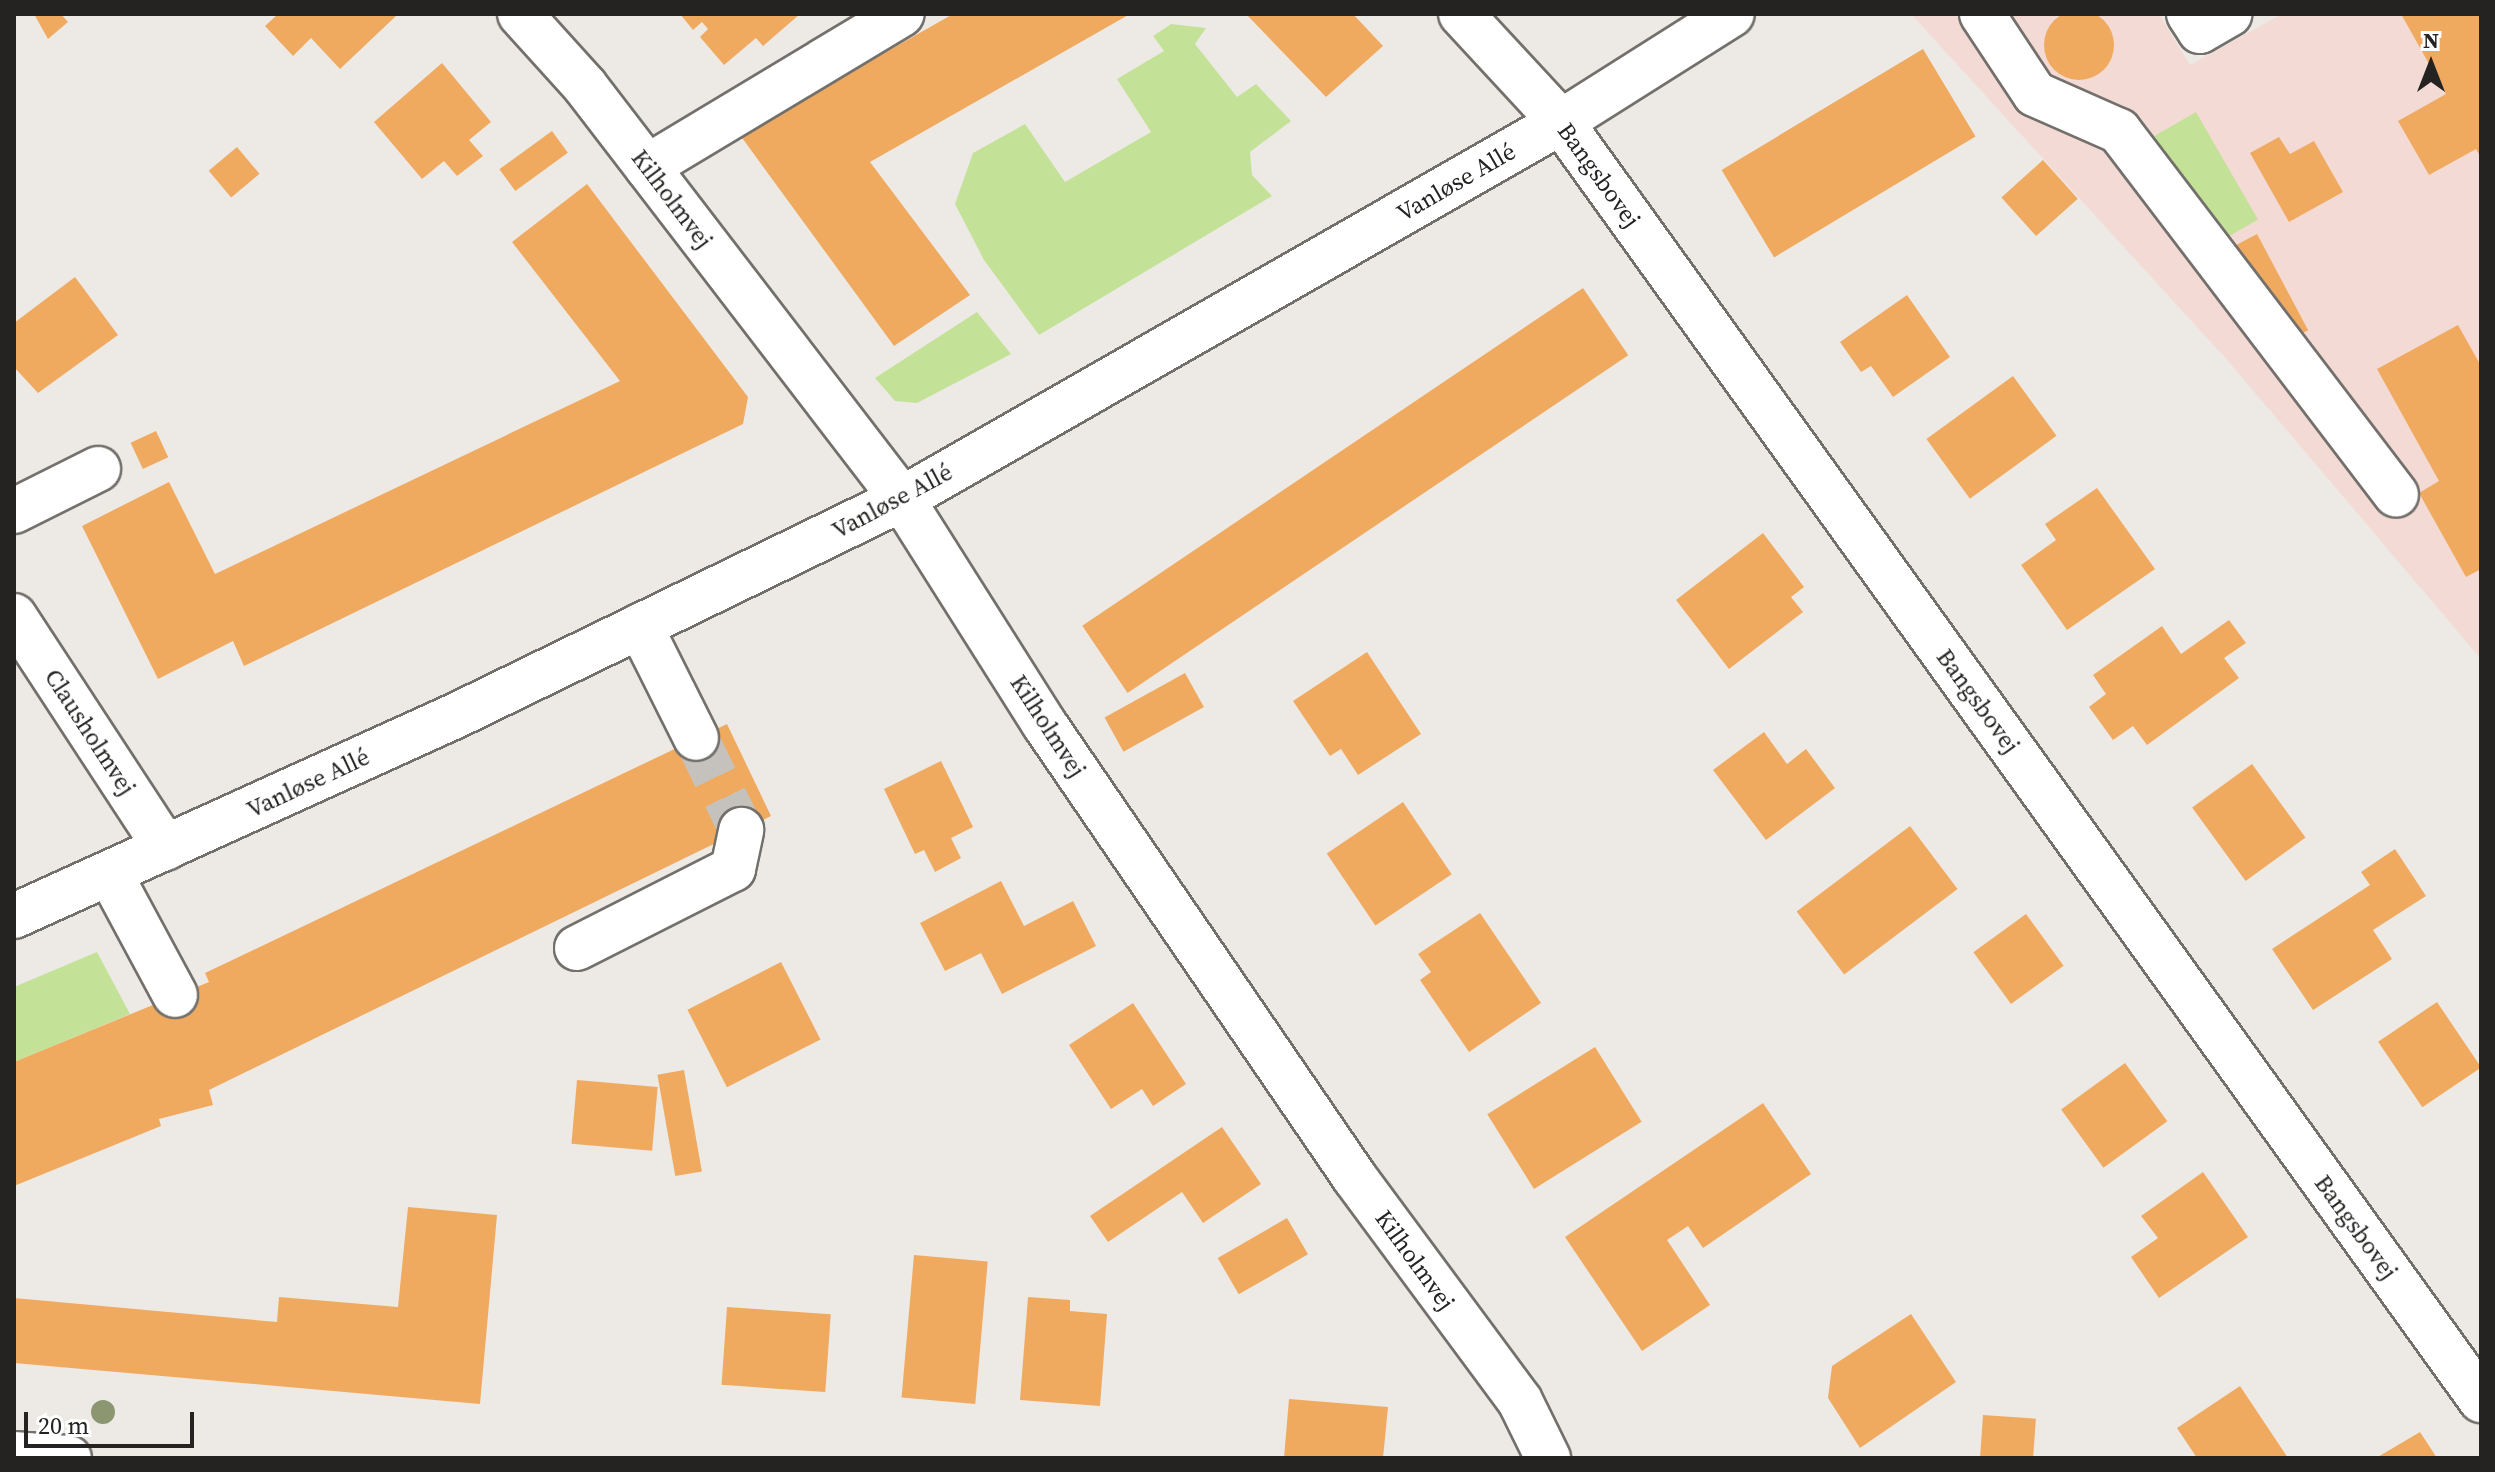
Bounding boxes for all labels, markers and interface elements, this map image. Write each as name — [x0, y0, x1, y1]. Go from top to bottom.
north arrow — [2391, 24, 2471, 104]
text: N — [2423, 25, 2439, 55]
street label: Bangsbovej — [1552, 117, 1646, 233]
street label: Vanløse Allé — [1392, 137, 1520, 227]
street label: Kilholmvej — [626, 144, 718, 254]
street label: Vanløse Allé — [827, 457, 957, 545]
street label: Bangsbovej — [1931, 643, 2025, 759]
street label: Clausholmvej — [39, 664, 141, 800]
street label: Kilholmvej — [1004, 669, 1092, 783]
street label: Vanløse Allé — [242, 742, 374, 824]
street label: Bangsbovej — [2309, 1169, 2403, 1285]
street label: Kilholmvej — [1369, 1205, 1461, 1315]
scale bar — [28, 1396, 198, 1446]
text: 20 m — [38, 1409, 89, 1442]

